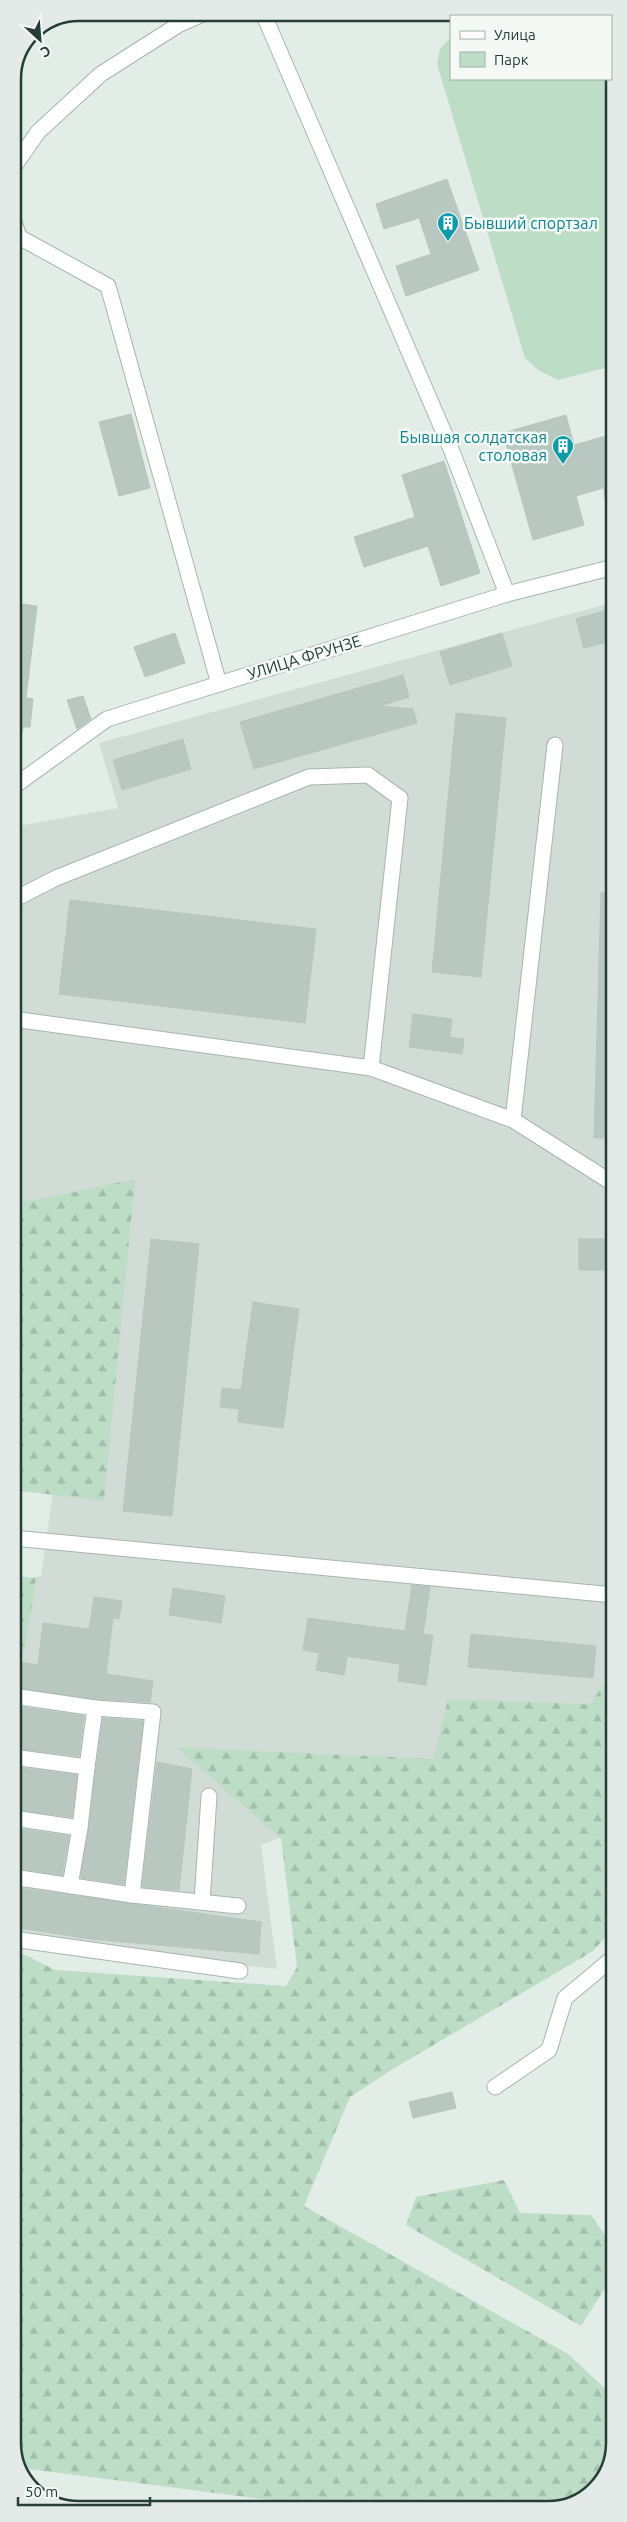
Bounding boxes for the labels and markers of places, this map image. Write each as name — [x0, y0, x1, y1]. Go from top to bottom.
building icon: Бывший спортзал — [436, 211, 460, 242]
place label: Бывший спортзал — [464, 214, 598, 232]
place label: Бывшая солдатская столовая — [400, 428, 547, 464]
building icon: Бывшая солдатская столовая — [551, 434, 575, 465]

